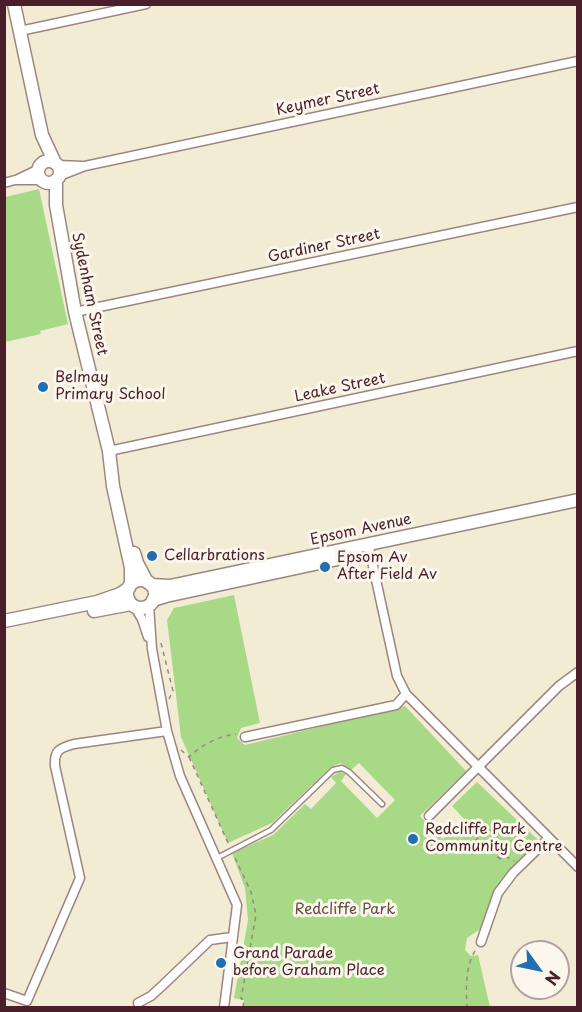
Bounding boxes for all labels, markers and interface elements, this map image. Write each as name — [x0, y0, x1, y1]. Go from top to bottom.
street label: Keymer Street — [275, 80, 381, 120]
street label: Gardiner Street — [266, 225, 382, 267]
street label: Sydenham Street — [67, 231, 111, 357]
place label: Belmay Primary School — [55, 369, 166, 404]
street label: Leake Street — [293, 370, 387, 406]
marker: Belmay Primary School — [36, 380, 50, 394]
street label: Epsom Avenue — [309, 511, 413, 549]
place label: Cellarbrations — [164, 547, 265, 565]
marker: Cellarbrations — [145, 549, 159, 563]
place label: Epsom Av After Field Av — [337, 549, 437, 584]
marker: Epsom Av After Field Av — [318, 560, 332, 574]
place label: Redcliffe Park Community Centre — [425, 821, 563, 856]
marker: Redcliffe Park Community Centre — [406, 832, 420, 846]
park label: Redcliffe Park — [295, 901, 395, 919]
north arrow — [510, 940, 570, 1000]
place label: Grand Parade before Graham Place — [233, 945, 385, 980]
marker: Grand Parade before Graham Place — [214, 956, 228, 970]
text: N — [540, 967, 567, 991]

